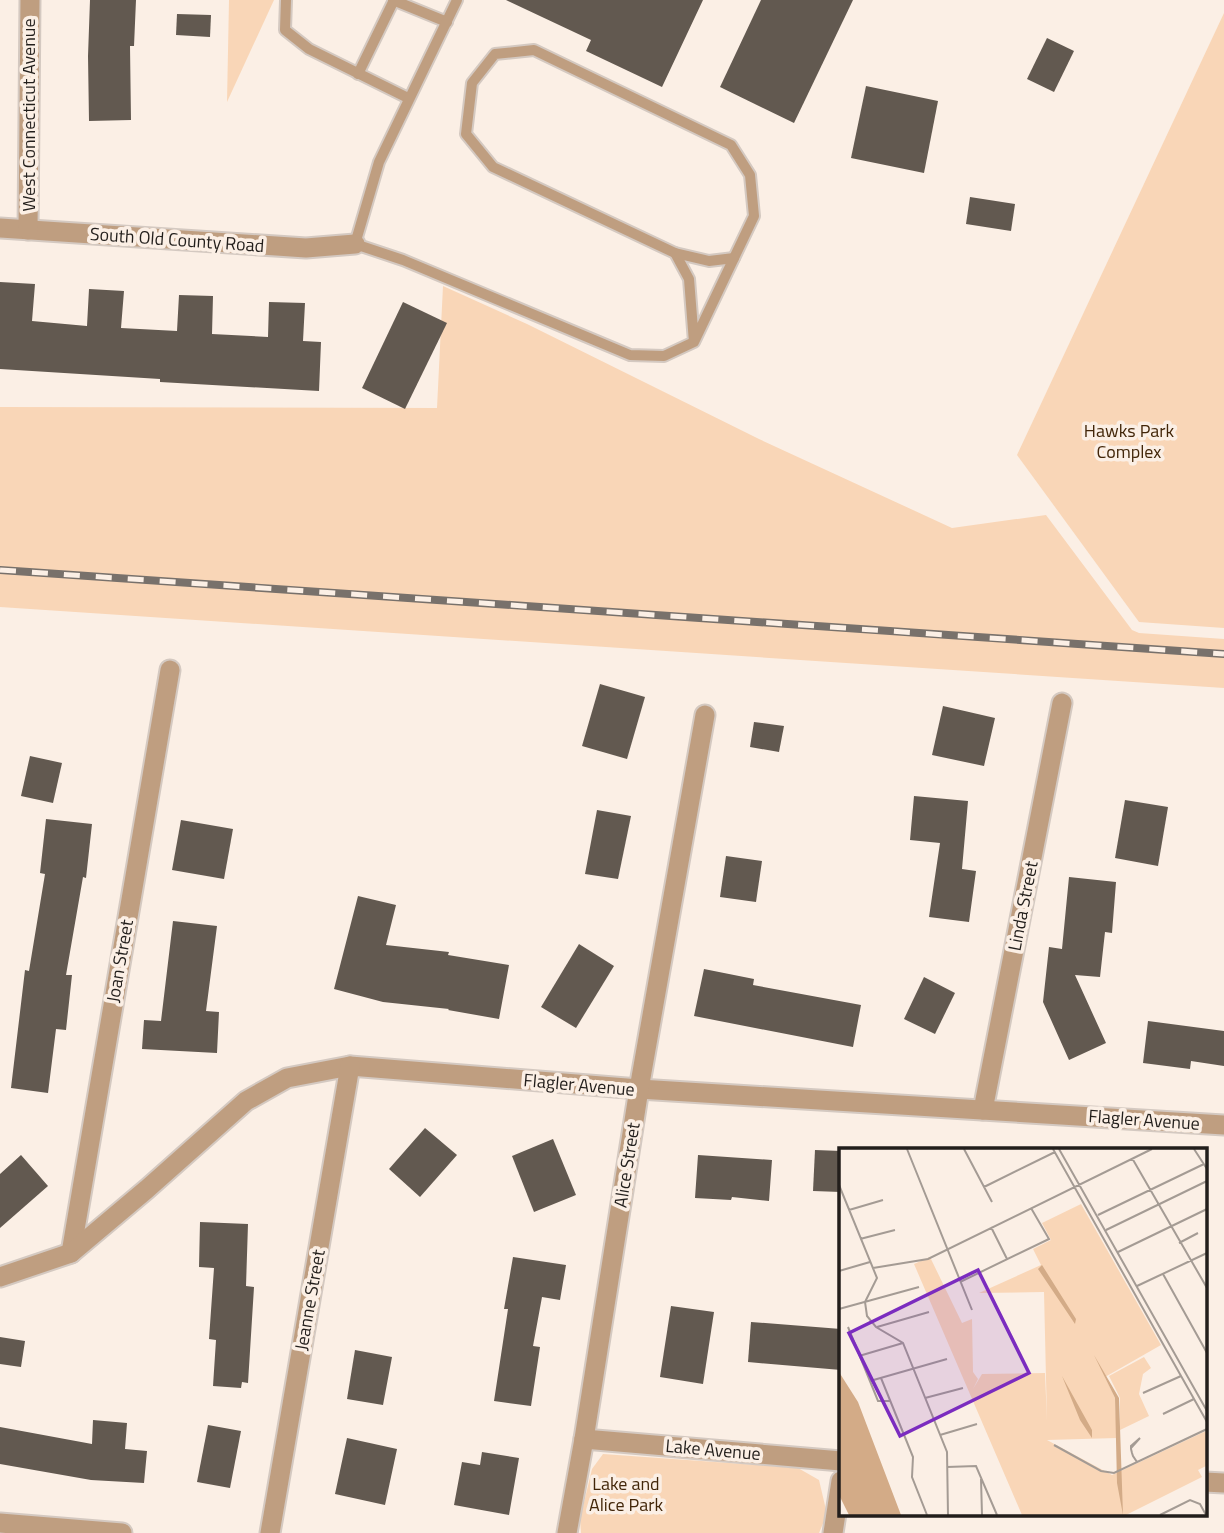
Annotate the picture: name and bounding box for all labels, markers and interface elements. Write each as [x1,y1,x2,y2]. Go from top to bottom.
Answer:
street label: West Connecticut Avenue [15,19,42,211]
street label: South Old County Road [89,220,265,259]
park label: Hawks Park Complex [1084,417,1175,465]
street label: Linda Street [1001,858,1045,953]
street label: Joan Street [99,917,140,1004]
street label: Flagler Avenue [522,1066,636,1103]
street label: Flagler Avenue [1087,1102,1201,1137]
street label: Alice Street [606,1120,647,1210]
inset map [839,1148,1206,1516]
street label: Jeanne Street [287,1247,332,1352]
street label: Lake Avenue [664,1432,762,1467]
park label: Lake and Alice Park [589,1470,663,1518]

